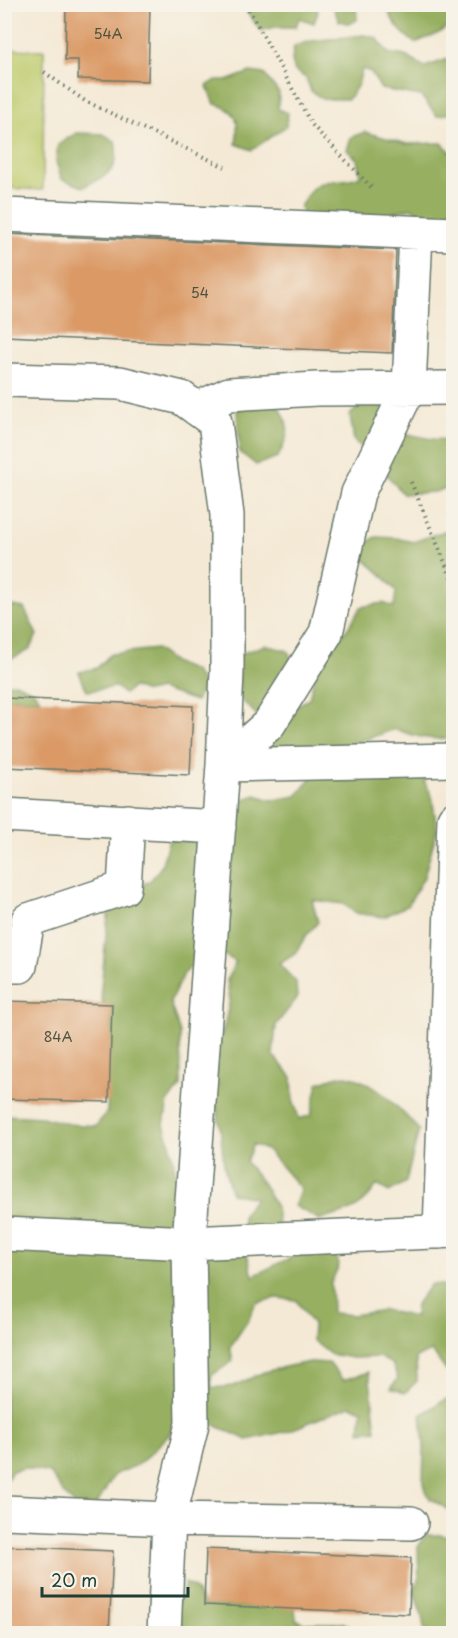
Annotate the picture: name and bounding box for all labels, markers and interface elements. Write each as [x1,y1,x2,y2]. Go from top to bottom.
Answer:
house number: 54А [94,23,123,44]
house number: 54 [191,282,209,303]
house number: 84А [44,1026,73,1047]
scale bar [42,1560,188,1598]
text: 20 m [51,1566,97,1593]

